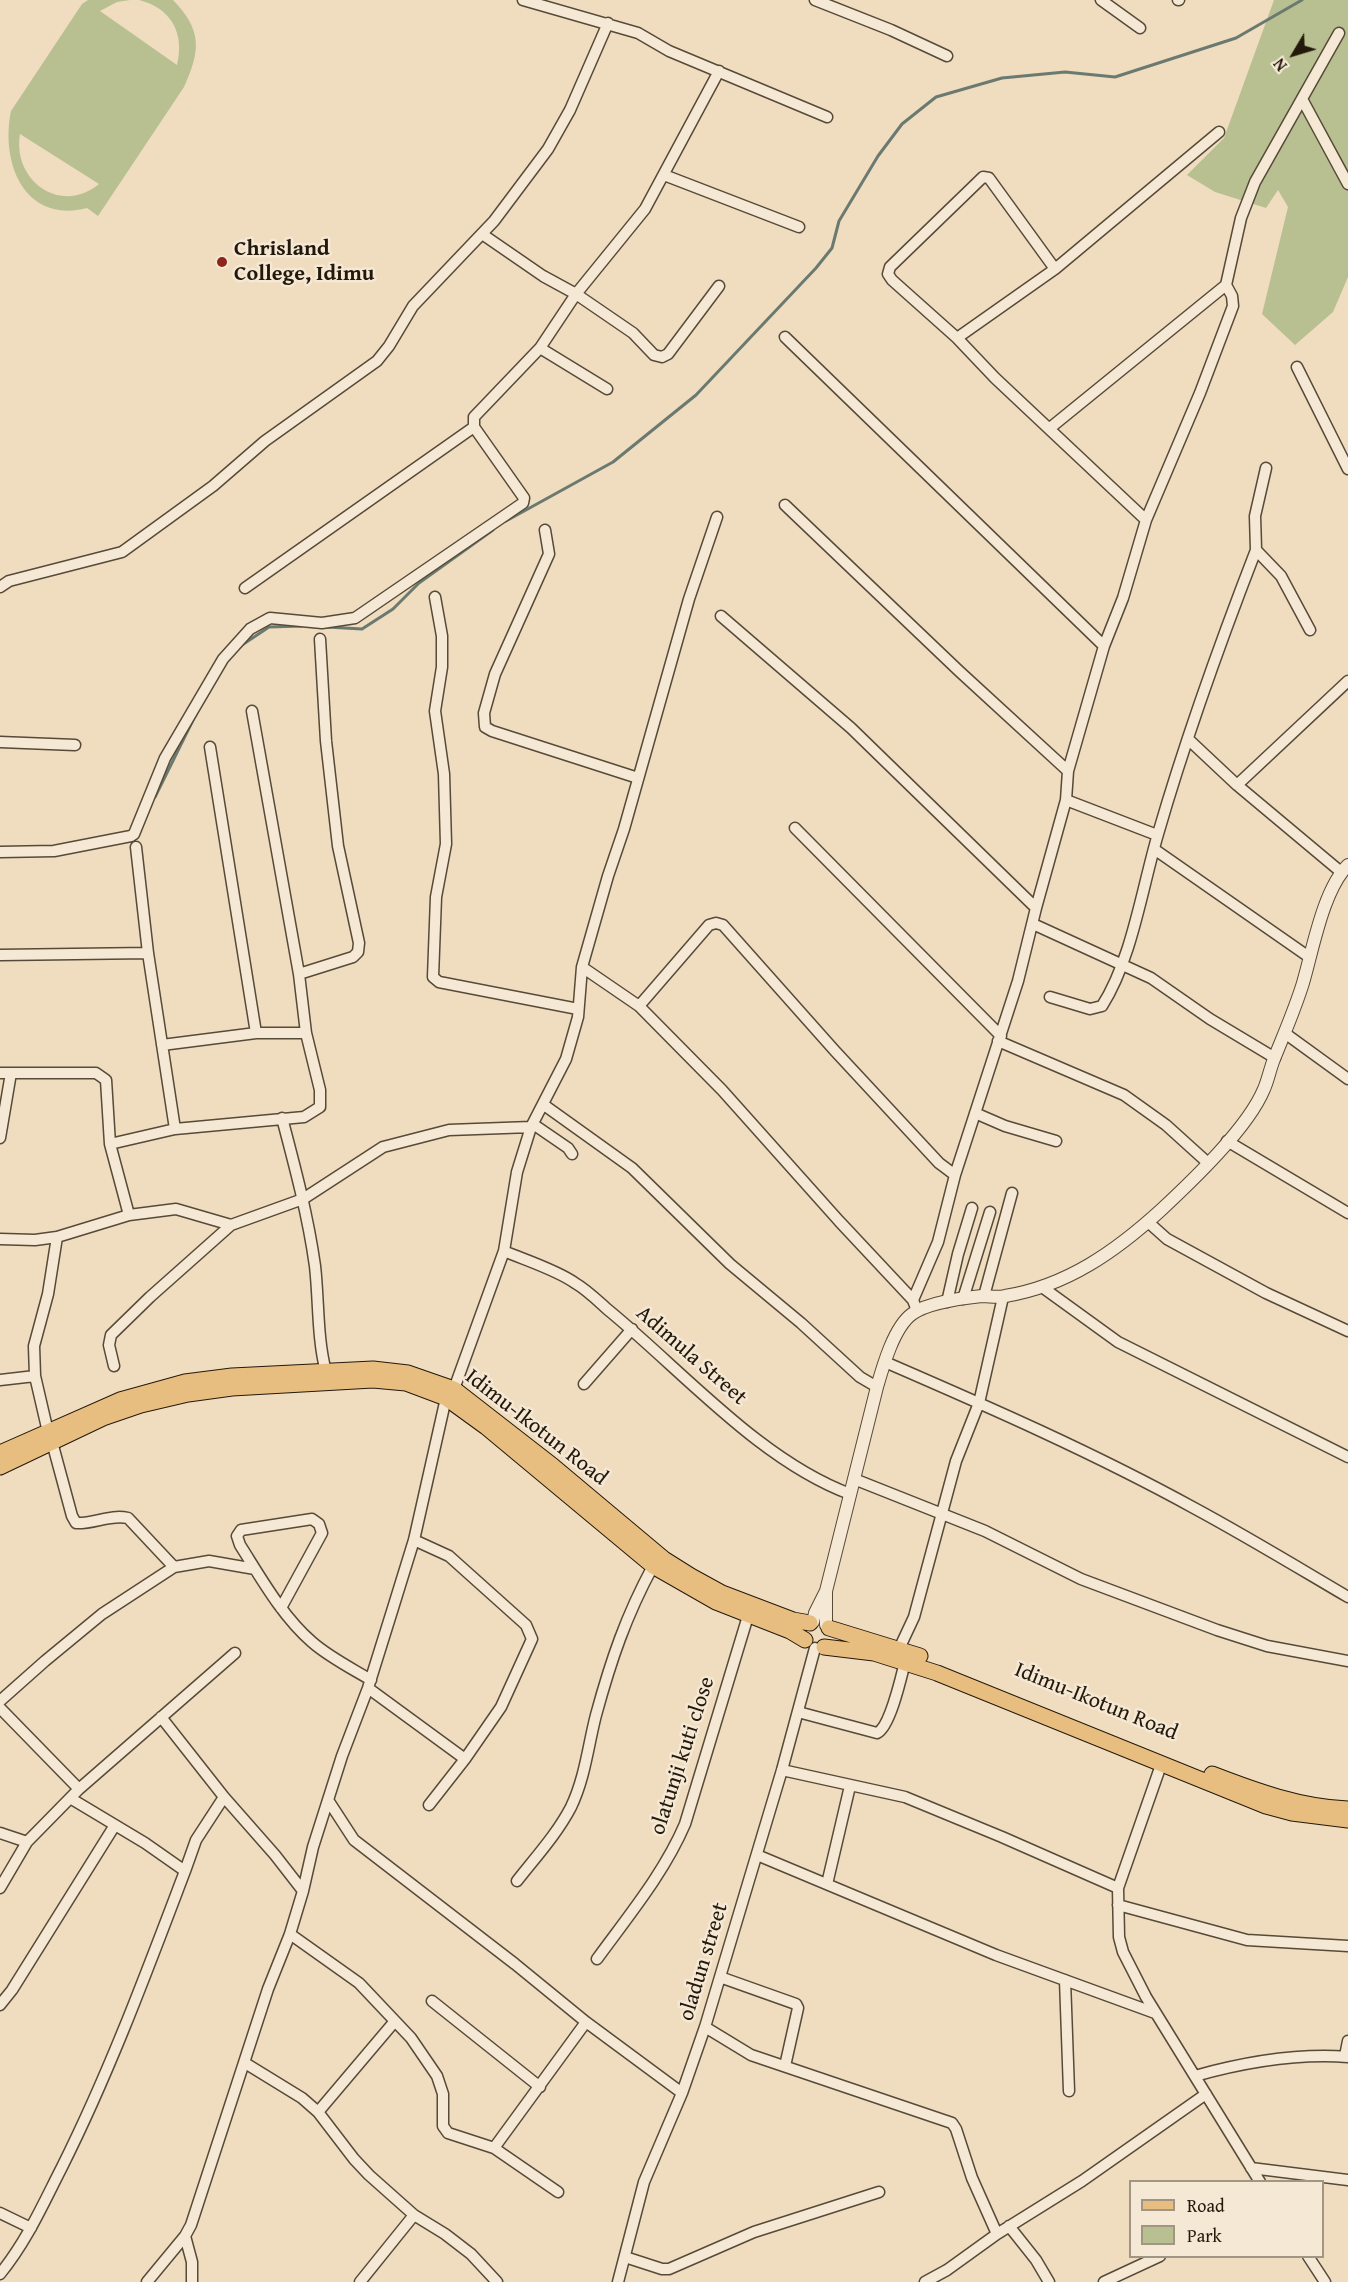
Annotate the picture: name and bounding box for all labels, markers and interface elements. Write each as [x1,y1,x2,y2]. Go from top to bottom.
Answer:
north arrow [1264,24,1324,84]
text: N [1267,53,1293,77]
place label: Chrisland College, Idimu [234,236,374,288]
marker: Chrisland College, Idimu [215,255,229,269]
street label: Adimula Street [630,1301,752,1411]
street label: Idimu-Ikotun Road [459,1364,613,1492]
street label: Idimu-Ikotun Road [1011,1657,1181,1747]
street label: olatunji kuti close [645,1674,721,1838]
street label: oladun street [673,1900,735,2024]
legend [1129,2180,1324,2258]
text: Road [1187,2192,1225,2219]
text: Park [1187,2222,1222,2249]

